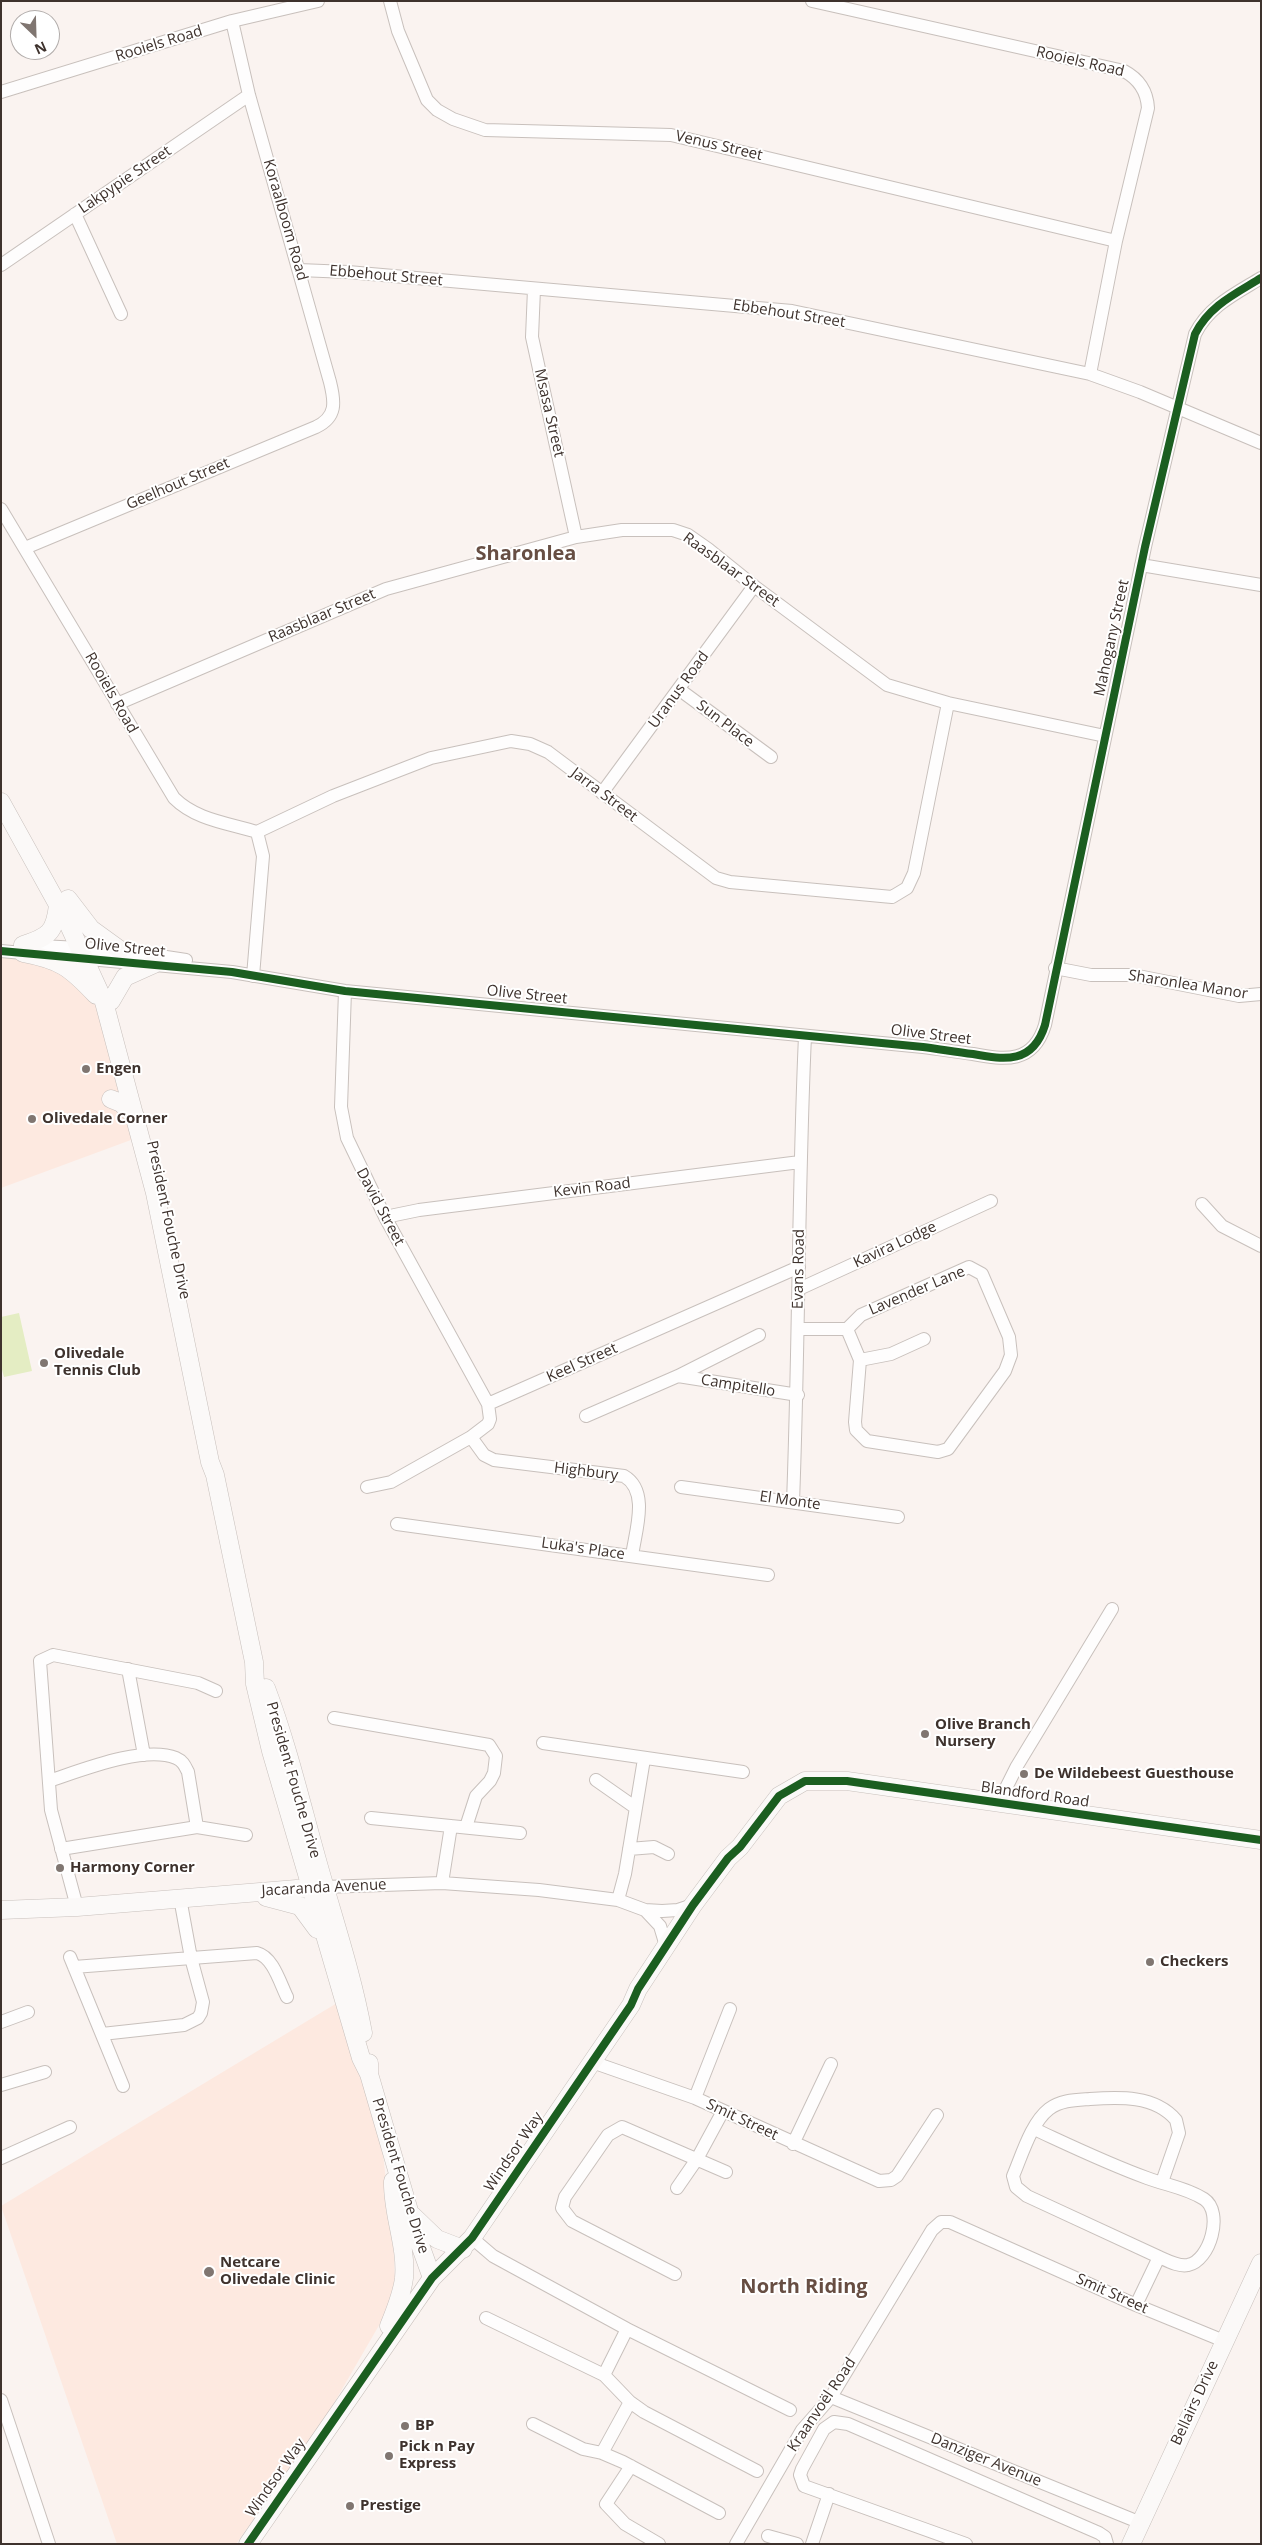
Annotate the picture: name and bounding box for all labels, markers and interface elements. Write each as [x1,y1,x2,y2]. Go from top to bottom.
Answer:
north arrow [10,10,60,60]
street label: Rooiels Road [113,22,205,66]
text: N [32,37,50,59]
street label: Rooiels Road [1034,43,1126,81]
street label: Venus Street [674,127,764,165]
street label: Lakpypie Street [75,142,175,218]
street label: Koraalboom Road [259,157,311,283]
street label: Ebbehout Street [329,262,443,290]
street label: Ebbehout Street [731,296,847,332]
street label: Msasa Street [530,367,568,459]
street label: Geelhout Street [124,454,232,514]
street label: Raasblaar Street [679,529,783,611]
district label: Sharonlea [476,542,576,566]
street label: Mahogany Street [1091,578,1133,698]
street label: Raasblaar Street [266,585,378,647]
street label: Uranus Road [645,648,713,732]
street label: Rooiels Road [81,649,141,737]
street label: Sun Place [693,697,757,751]
street label: Jarra Street [567,764,641,826]
street label: Olive Street [84,935,166,961]
street label: Sharonlea Manor [1127,967,1249,1003]
street label: Olive Street [486,982,568,1008]
street label: Olive Street [890,1021,972,1049]
place label: Engen [96,1060,141,1078]
marker: Engen [80,1063,92,1075]
place label: Olivedale Corner [42,1110,168,1128]
marker: Olivedale Corner [26,1113,38,1125]
street label: President Fouche Drive [142,1139,194,1301]
street label: David Street [352,1165,408,1249]
street label: Kevin Road [552,1174,632,1202]
street label: Kavira Lodge [851,1218,939,1272]
street label: Evans Road [789,1229,809,1309]
street label: Lavender Lane [866,1263,968,1319]
street label: Keel Street [544,1339,620,1387]
place label: Olivedale Tennis Club [54,1345,141,1380]
marker: Olivedale Tennis Club [38,1357,50,1369]
street label: Campitello [700,1371,776,1401]
street label: Highbury [553,1459,619,1485]
street label: El Monte [758,1488,822,1514]
street label: Luka's Place [540,1534,626,1564]
street label: President Fouche Drive [262,1700,324,1860]
place label: Olive Branch Nursery [935,1716,1031,1751]
marker: Olive Branch Nursery [919,1728,931,1740]
place label: De Wildebeest Guesthouse [1034,1765,1234,1783]
marker: De Wildebeest Guesthouse [1018,1768,1030,1780]
street label: Blandford Road [980,1778,1090,1812]
place label: Harmony Corner [70,1859,195,1877]
marker: Harmony Corner [54,1862,66,1874]
street label: Jacaranda Avenue [261,1876,387,1900]
place label: Checkers [1160,1953,1228,1971]
marker: Checkers [1144,1956,1156,1968]
street label: President Fouche Drive [368,2096,432,2256]
street label: Smit Street [703,2096,781,2144]
street label: Windsor Way [481,2109,547,2195]
place label: Netcare Olivedale Clinic [220,2254,335,2289]
marker: Netcare Olivedale Clinic [202,2265,216,2279]
street label: Smit Street [1073,2270,1151,2318]
district label: North Riding [740,2275,868,2299]
street label: Kraanvoël Road [784,2355,860,2455]
street label: Bellairs Drive [1167,2358,1223,2448]
place label: BP [415,2417,434,2435]
marker: BP [399,2420,411,2432]
street label: Danziger Avenue [928,2430,1044,2490]
street label: Windsor Way [242,2435,310,2521]
place label: Pick n Pay Express [399,2438,475,2473]
marker: Pick n Pay Express [383,2450,395,2462]
place label: Prestige [360,2497,421,2515]
marker: Prestige [344,2500,356,2512]

